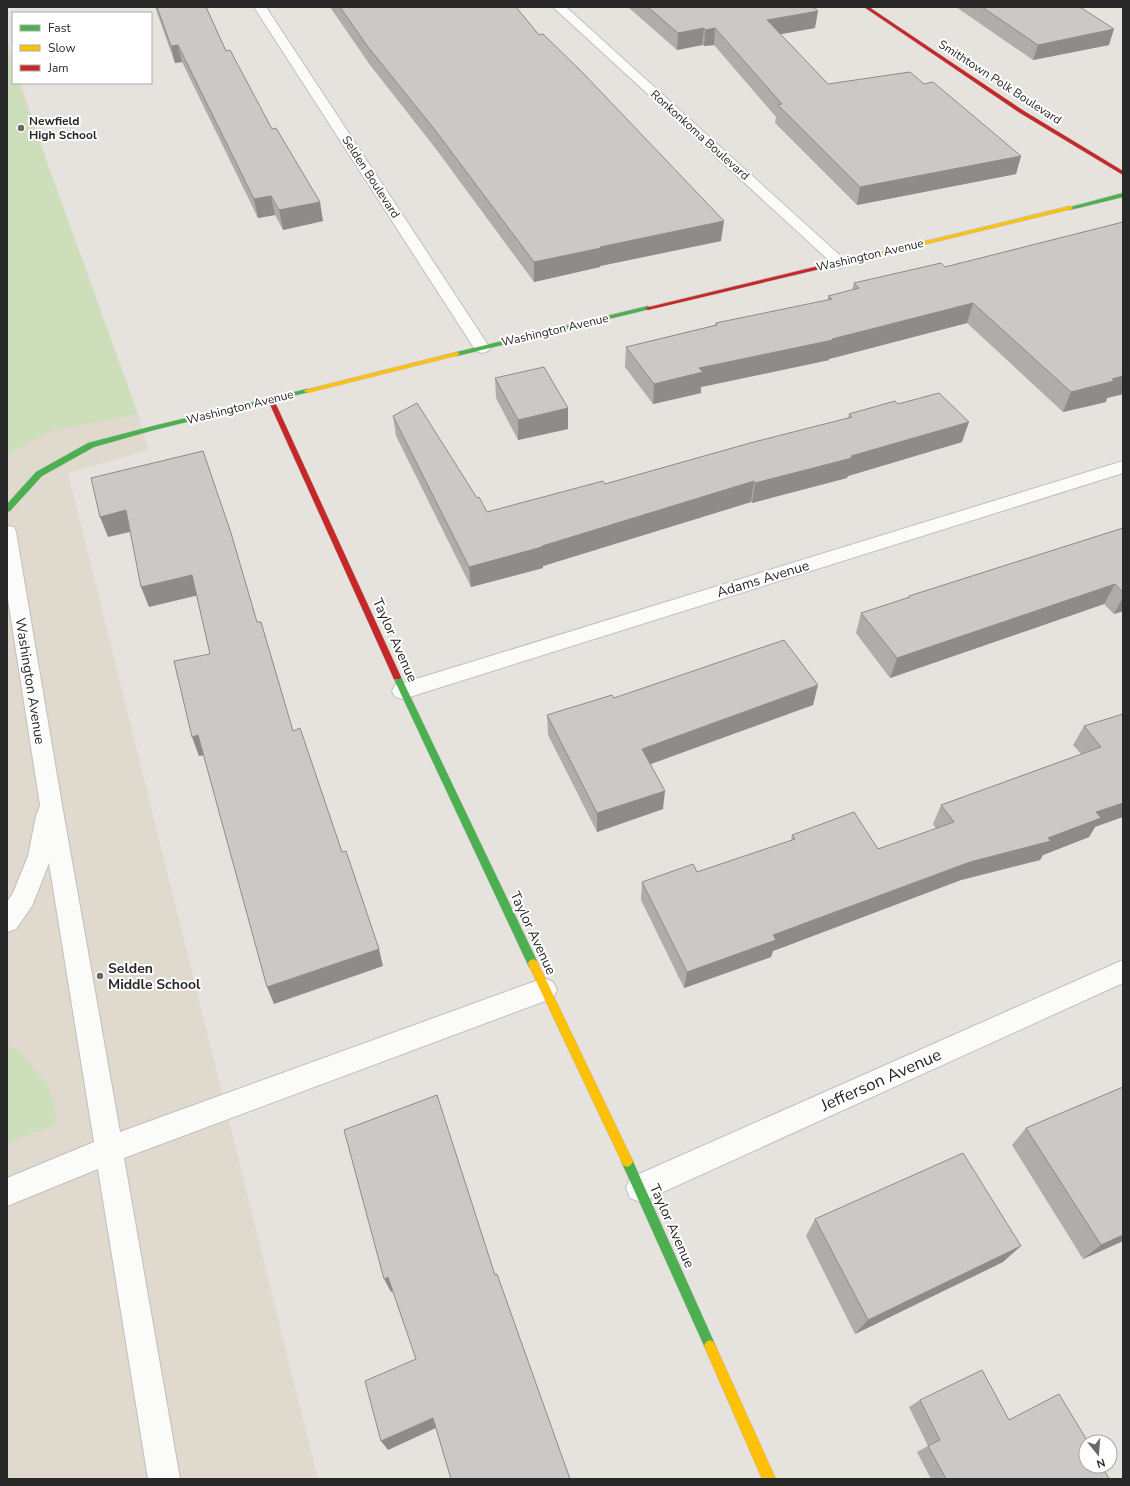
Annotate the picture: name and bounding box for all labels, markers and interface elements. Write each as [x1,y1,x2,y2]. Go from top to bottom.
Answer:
legend [12,12,152,84]
text: Fast [48,20,71,36]
street label: Smithtown Polk Boulevard [935,36,1065,128]
text: Slow [48,40,76,56]
text: Jam [47,60,69,76]
street label: Ronkonkoma Boulevard [647,86,753,184]
place label: Newfield High School [29,113,97,143]
marker: Newfield High School [16,123,26,133]
street label: Selden Boulevard [338,133,404,221]
street label: Washington Avenue [815,235,925,275]
street label: Washington Avenue [500,310,610,350]
street label: Washington Avenue [185,386,295,428]
street label: Adams Avenue [714,556,812,602]
street label: Taylor Avenue [368,595,422,685]
street label: Washington Avenue [11,616,49,746]
street label: Taylor Avenue [505,888,561,978]
place label: Selden Middle School [108,959,201,994]
marker: Selden Middle School [95,971,105,981]
street label: Jefferson Avenue [816,1043,945,1117]
street label: Taylor Avenue [645,1181,699,1271]
north arrow [1078,1434,1118,1474]
text: N [1095,1455,1107,1471]

